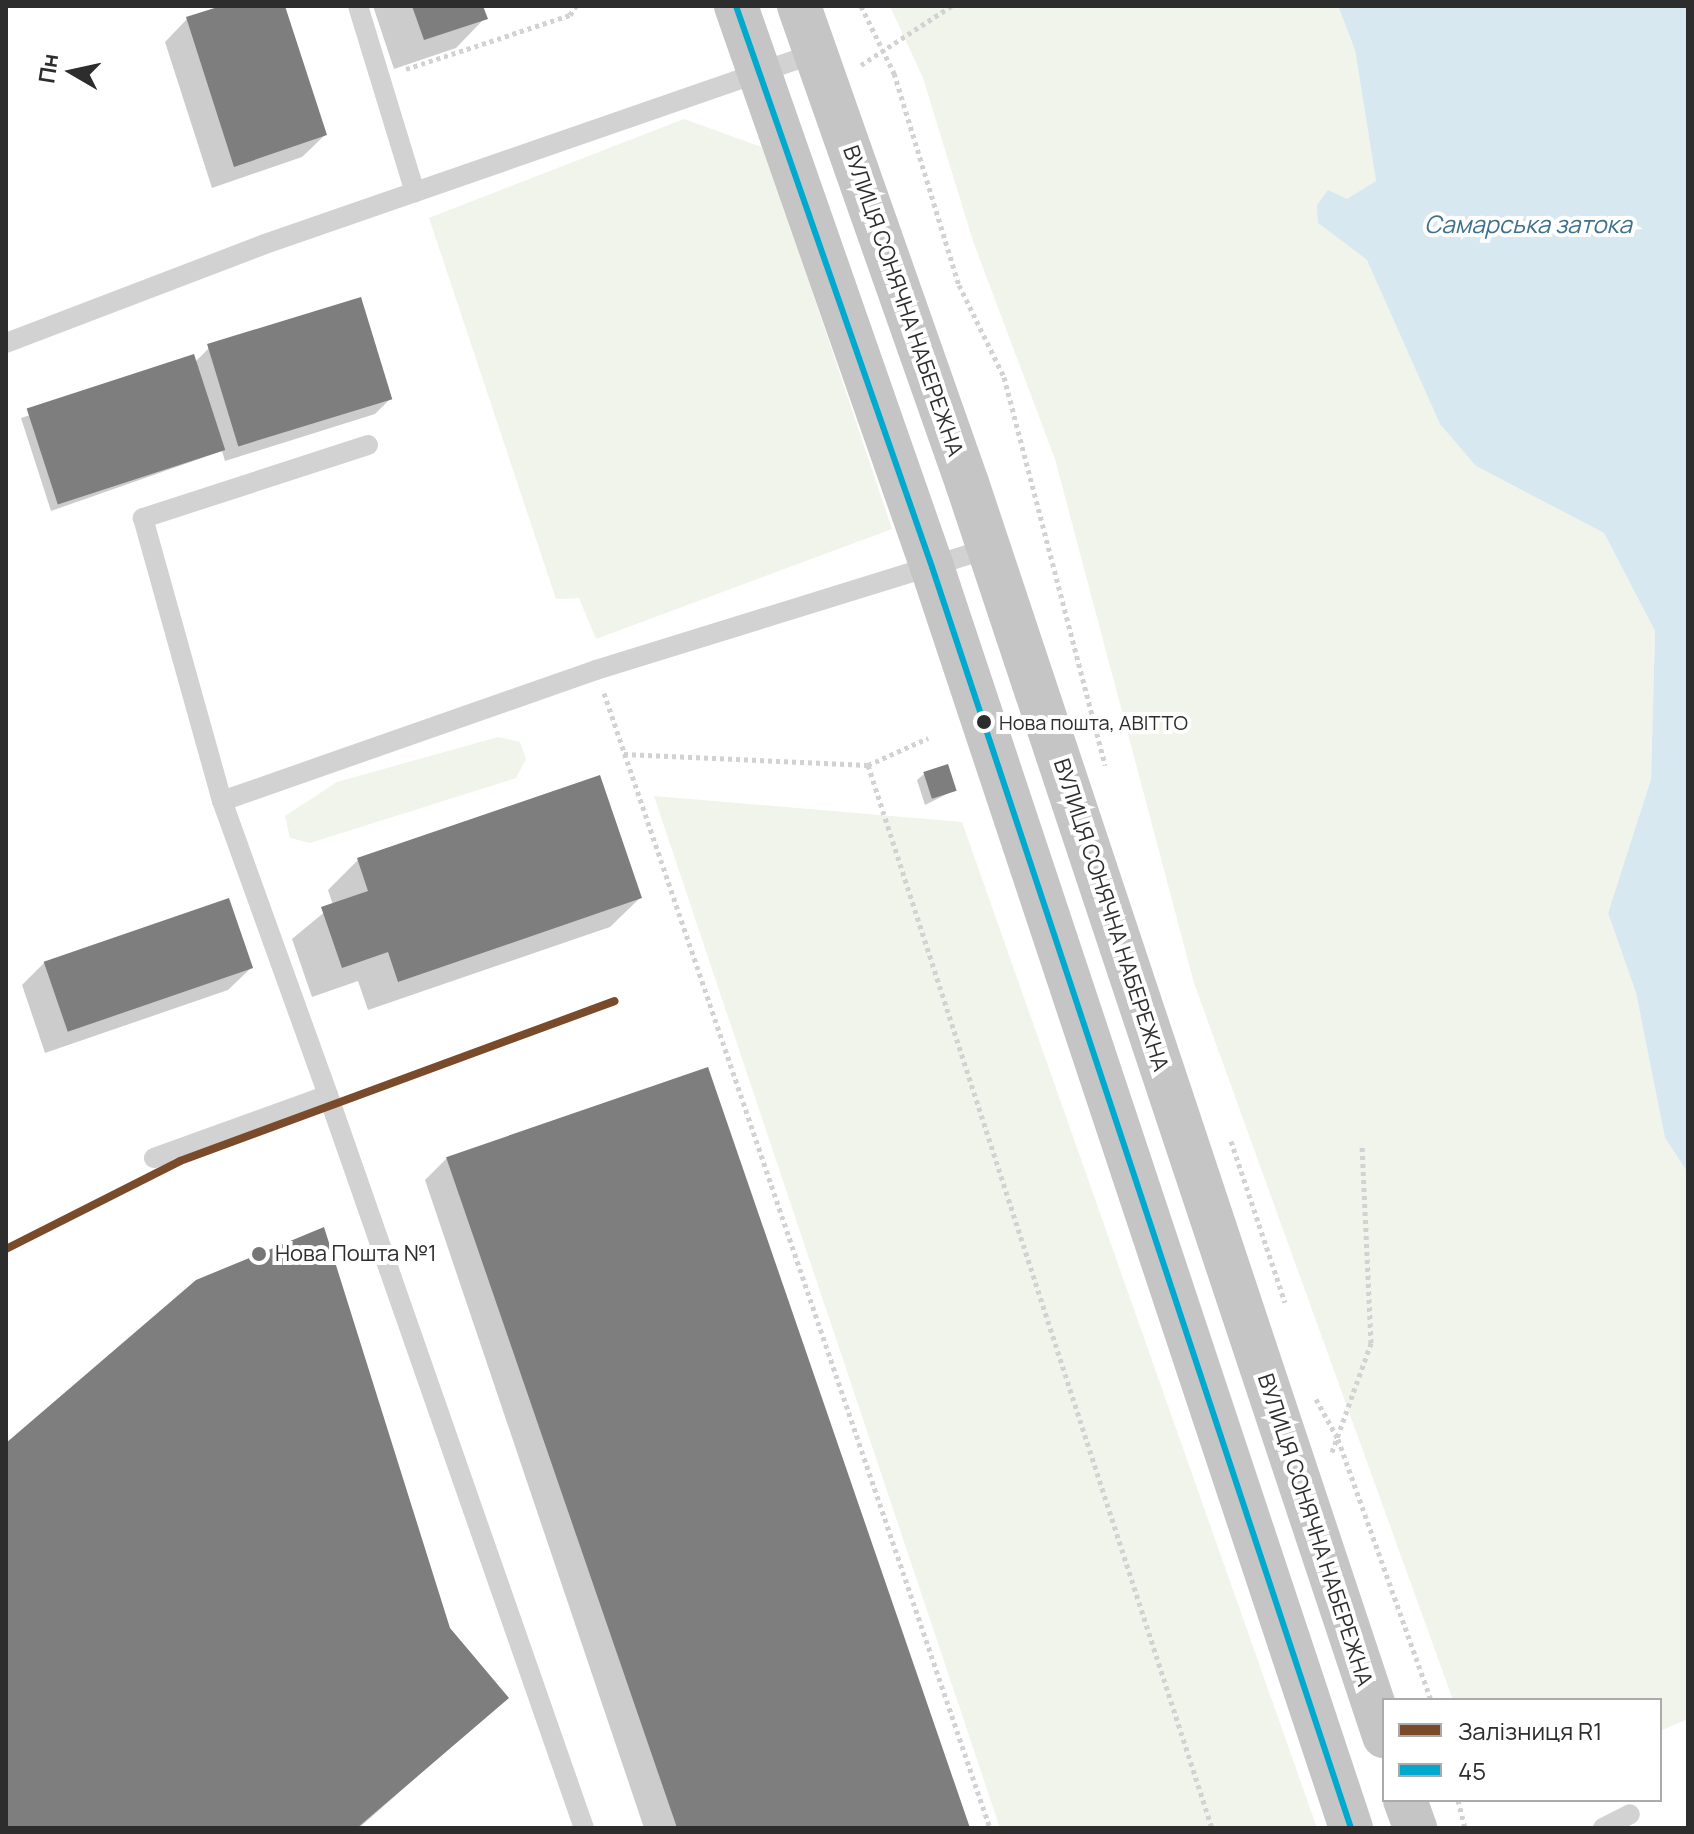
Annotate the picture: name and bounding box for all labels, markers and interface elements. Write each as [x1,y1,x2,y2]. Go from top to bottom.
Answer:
north arrow [32,32,112,112]
text: Пн [31,51,65,85]
street label: ВУЛИЦЯ СОНЯЧНА НАБЕРЕЖНА [837,142,969,460]
water label: Самарська затока [1424,210,1632,238]
place label: Нова пошта, АВІТТО [999,710,1188,734]
marker: Нова пошта, АВІТТО [976,714,992,730]
street label: ВУЛИЦЯ СОНЯЧНА НАБЕРЕЖНА [1048,755,1174,1075]
place label: Нова Пошта №1 [275,1241,437,1267]
marker: Нова Пошта №1 [250,1245,268,1263]
street label: ВУЛИЦЯ СОНЯЧНА НАБЕРЕЖНА [1252,1370,1378,1690]
legend [1382,1698,1662,1802]
text: Залізниця R1 [1458,1714,1602,1747]
text: 45 [1458,1754,1486,1787]

